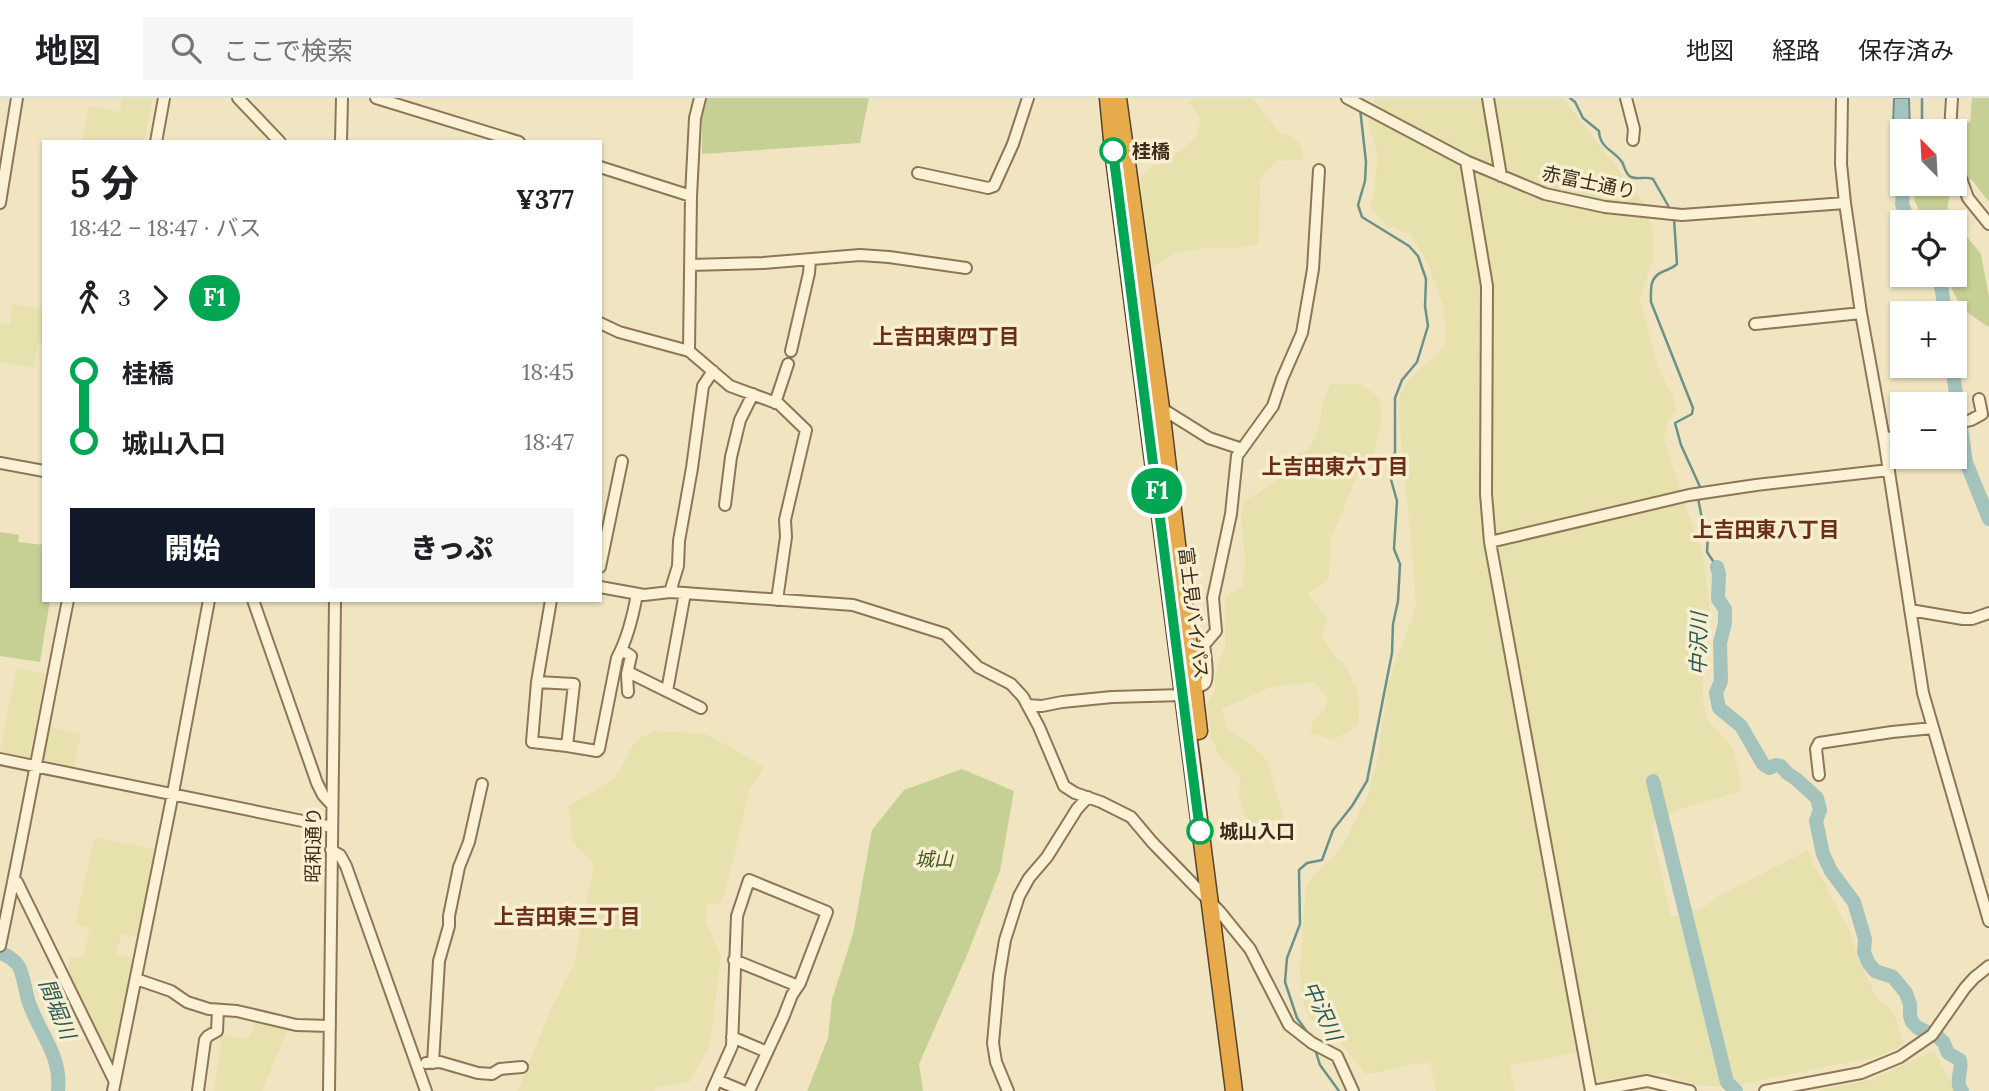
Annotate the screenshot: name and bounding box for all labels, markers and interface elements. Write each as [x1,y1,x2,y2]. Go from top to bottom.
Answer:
search box [143,17,633,80]
text: 地図 [35,29,101,71]
icon: search [167,29,205,67]
text: ここで検索 [223,34,353,67]
text: 地図 [1686,35,1734,66]
text: 経路 [1772,35,1820,66]
text: 保存済み [1858,35,1954,66]
north arrow [1890,119,1967,196]
map controls [1890,119,1967,469]
marker: 桂橋 [1100,138,1126,164]
place label: 桂橋 [1132,139,1170,163]
text: 5 分 [70,159,139,207]
street label: 赤富士通り [1540,160,1638,204]
text: ¥377 [516,183,574,216]
button: locate [1890,210,1967,287]
text: 18:42 – 18:47 · バス [70,213,262,242]
icon: walk [70,279,108,317]
icon: forward [141,279,179,317]
text: F1 [203,282,226,313]
text: 3 [118,283,131,312]
button: + [1890,301,1967,378]
district label: 上吉田東四丁目 [873,323,1020,350]
text: 桂橋 [122,357,174,390]
text: 18:45 [522,357,574,386]
button: − [1890,392,1967,469]
text: 城山入口 [122,427,226,460]
text: 18:47 [524,427,574,456]
district label: 上吉田東六丁目 [1262,453,1409,480]
line badge: F1 [1126,468,1188,514]
text: F1 [1145,475,1169,506]
button: 開始 [70,508,315,588]
button: きっぷ [329,508,574,588]
district label: 上吉田東八丁目 [1693,516,1840,543]
street label: 富士見バイパス [1174,546,1214,680]
water label: 中沢川 [1684,610,1713,676]
street label: 昭和通り [300,807,326,883]
marker: 城山入口 [1187,818,1213,844]
place label: 城山入口 [1219,819,1295,843]
park label: 城山 [915,847,954,871]
district label: 上吉田東三丁目 [494,903,641,930]
water label: 間堀川 [33,975,83,1045]
water label: 中沢川 [1297,977,1349,1047]

